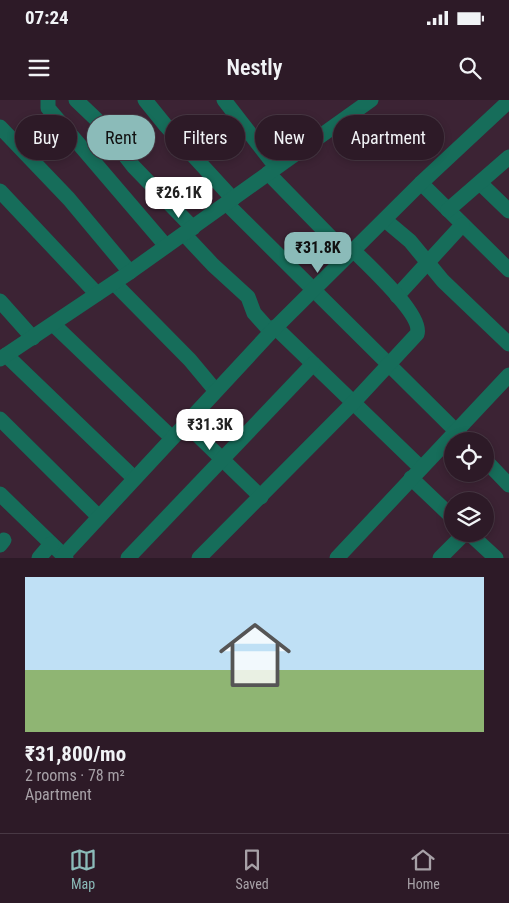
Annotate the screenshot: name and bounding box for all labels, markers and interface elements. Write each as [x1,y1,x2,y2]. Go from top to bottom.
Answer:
text: 07:24 [25,6,69,29]
icon: menu [25,54,53,82]
icon: search [456,54,484,82]
text: Nestly [227,55,282,80]
chip: Buy [15,115,77,160]
chip: Rent [87,115,155,160]
chip: Filters [165,115,245,160]
chip: New [255,115,323,160]
chip: Apartment [333,115,444,160]
pin: ₹26.1K [138,176,220,219]
text: ₹26.1K [156,183,202,202]
pin: ₹31.8K [277,232,359,274]
text: ₹31.8K [295,238,341,257]
pin: ₹31.3K [169,408,251,451]
text: ₹31.3K [187,415,233,434]
map controls [444,432,494,542]
button: locate [444,432,494,482]
button: layers [444,492,494,542]
icon: home [210,610,300,700]
text: ₹31,800/mo [25,742,126,766]
text: 2 rooms · 78 m² [25,766,125,785]
text: Apartment [25,785,92,804]
tab: Map [69,846,97,892]
tab: Saved [235,846,269,892]
tab: Home [407,846,440,892]

